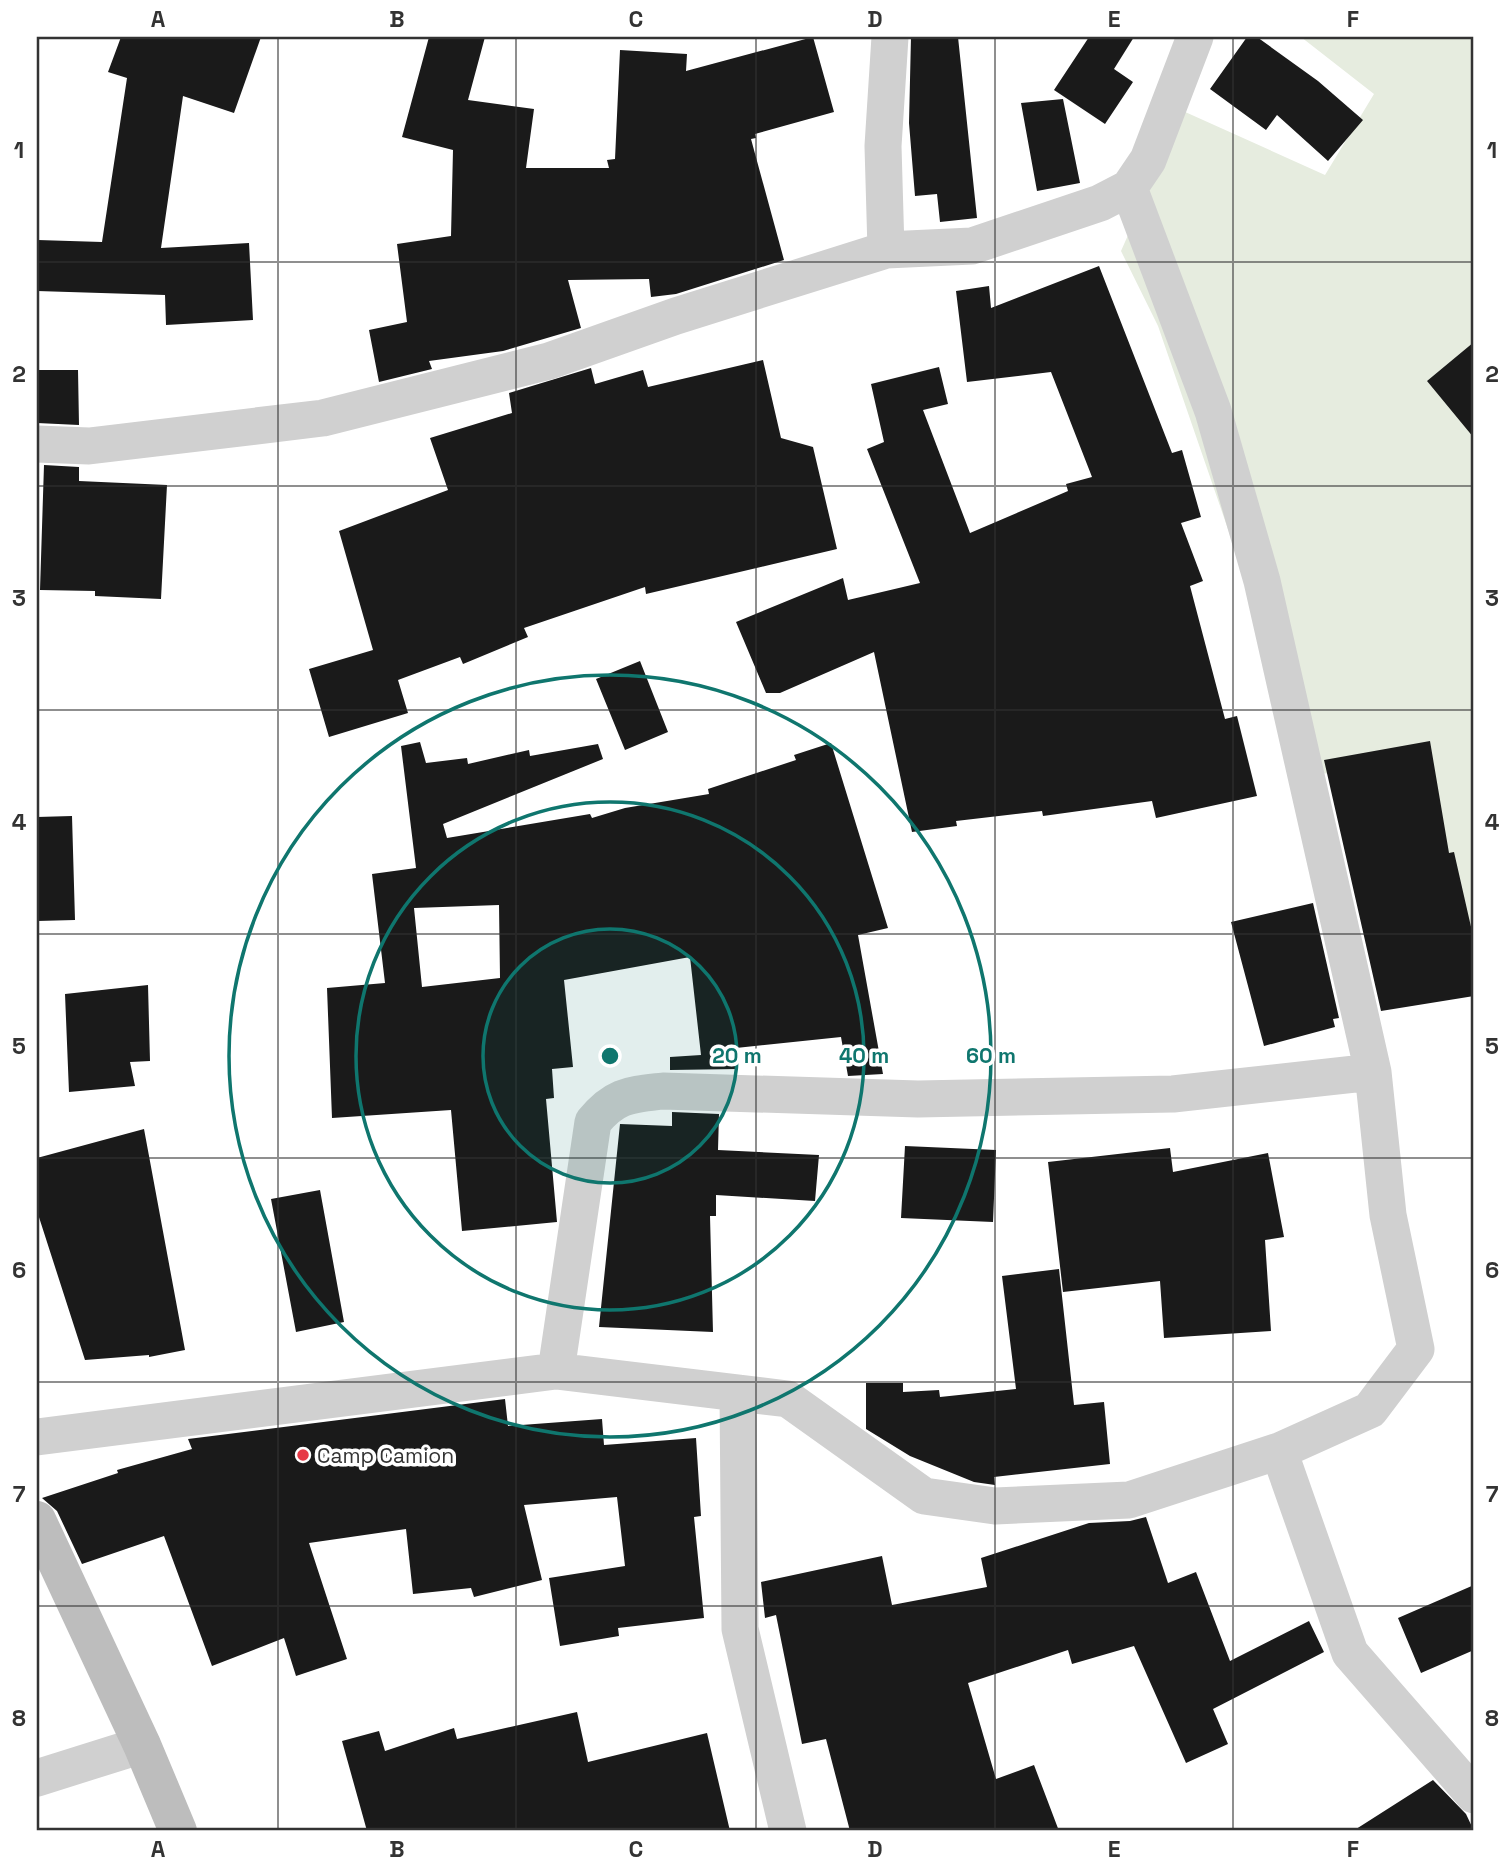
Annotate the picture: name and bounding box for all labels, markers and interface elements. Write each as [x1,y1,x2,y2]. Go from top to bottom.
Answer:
text: A [151,4,166,34]
text: B [389,4,405,34]
text: C [629,4,643,34]
text: D [867,4,883,34]
text: E [1108,4,1120,34]
text: F [1347,4,1359,34]
text: 1 [14,135,24,165]
text: 1 [1487,135,1497,165]
text: 2 [12,359,26,389]
text: 2 [1485,359,1499,389]
text: 3 [12,583,26,613]
text: 3 [1485,583,1499,613]
text: 4 [12,807,27,837]
text: 4 [1485,807,1500,837]
text: 5 [12,1031,26,1061]
text: 5 [1485,1031,1499,1061]
text: 20 m [712,1042,762,1069]
text: 40 m [839,1042,889,1069]
text: 60 m [966,1042,1016,1069]
centre of rings [598,1044,622,1068]
text: 6 [12,1255,26,1285]
text: 6 [1485,1255,1499,1285]
place label: Camp Camion [317,1442,454,1469]
marker: Camp Camion [295,1447,311,1463]
text: 7 [13,1479,26,1509]
text: 7 [1486,1479,1499,1509]
text: 8 [12,1703,26,1733]
text: 8 [1485,1703,1499,1733]
text: A [151,1834,166,1864]
text: B [389,1834,405,1864]
text: C [629,1834,643,1864]
text: D [867,1834,883,1864]
text: E [1108,1834,1120,1864]
text: F [1347,1834,1359,1864]

